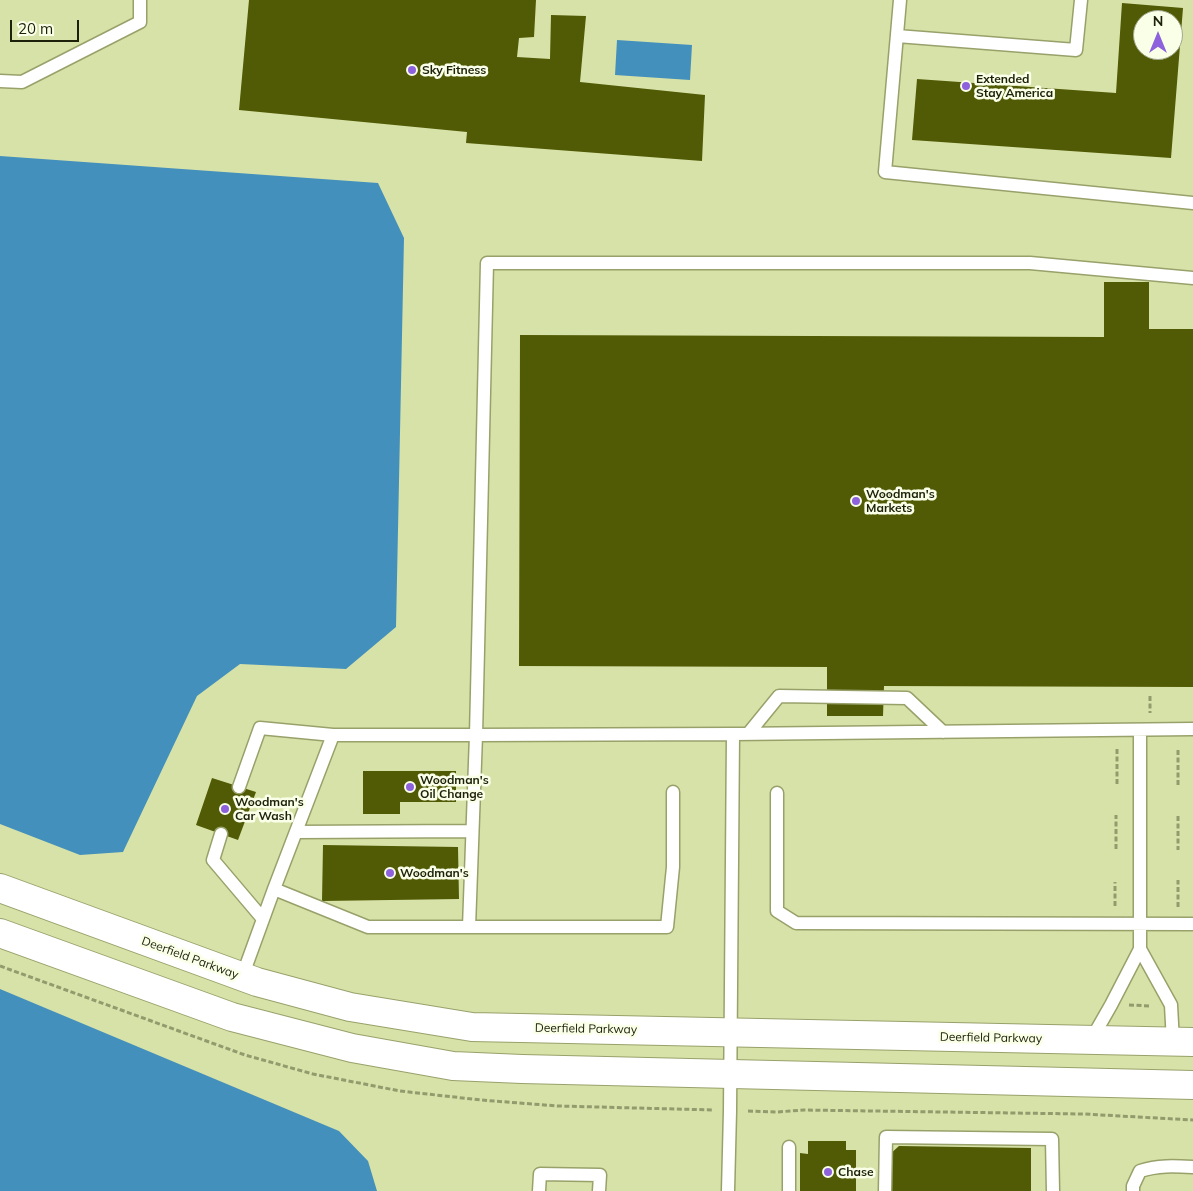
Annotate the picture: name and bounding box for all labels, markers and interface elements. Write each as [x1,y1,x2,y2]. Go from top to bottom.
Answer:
scale bar [12,10,81,42]
north arrow [1133,10,1183,60]
text: N [1153,12,1163,30]
text: 20 m [18,19,53,38]
place label: Sky Fitness [422,63,486,77]
marker: Sky Fitness [406,64,418,76]
place label: Extended Stay America [976,72,1053,100]
marker: Extended Stay America [960,80,972,92]
place label: Woodman's Markets [866,487,935,515]
marker: Woodman's Markets [850,495,862,507]
place label: Woodman's Oil Change [420,773,489,801]
marker: Woodman's Oil Change [404,781,416,793]
place label: Woodman's Car Wash [235,795,304,823]
marker: Woodman's Car Wash [219,803,231,815]
place label: Woodman's [400,866,469,880]
marker: Woodman's [384,867,396,879]
street label: Deerfield Parkway [140,934,240,982]
street label: Deerfield Parkway [535,1021,637,1037]
street label: Deerfield Parkway [940,1030,1042,1046]
place label: Chase [838,1165,873,1179]
marker: Chase [822,1166,834,1178]

